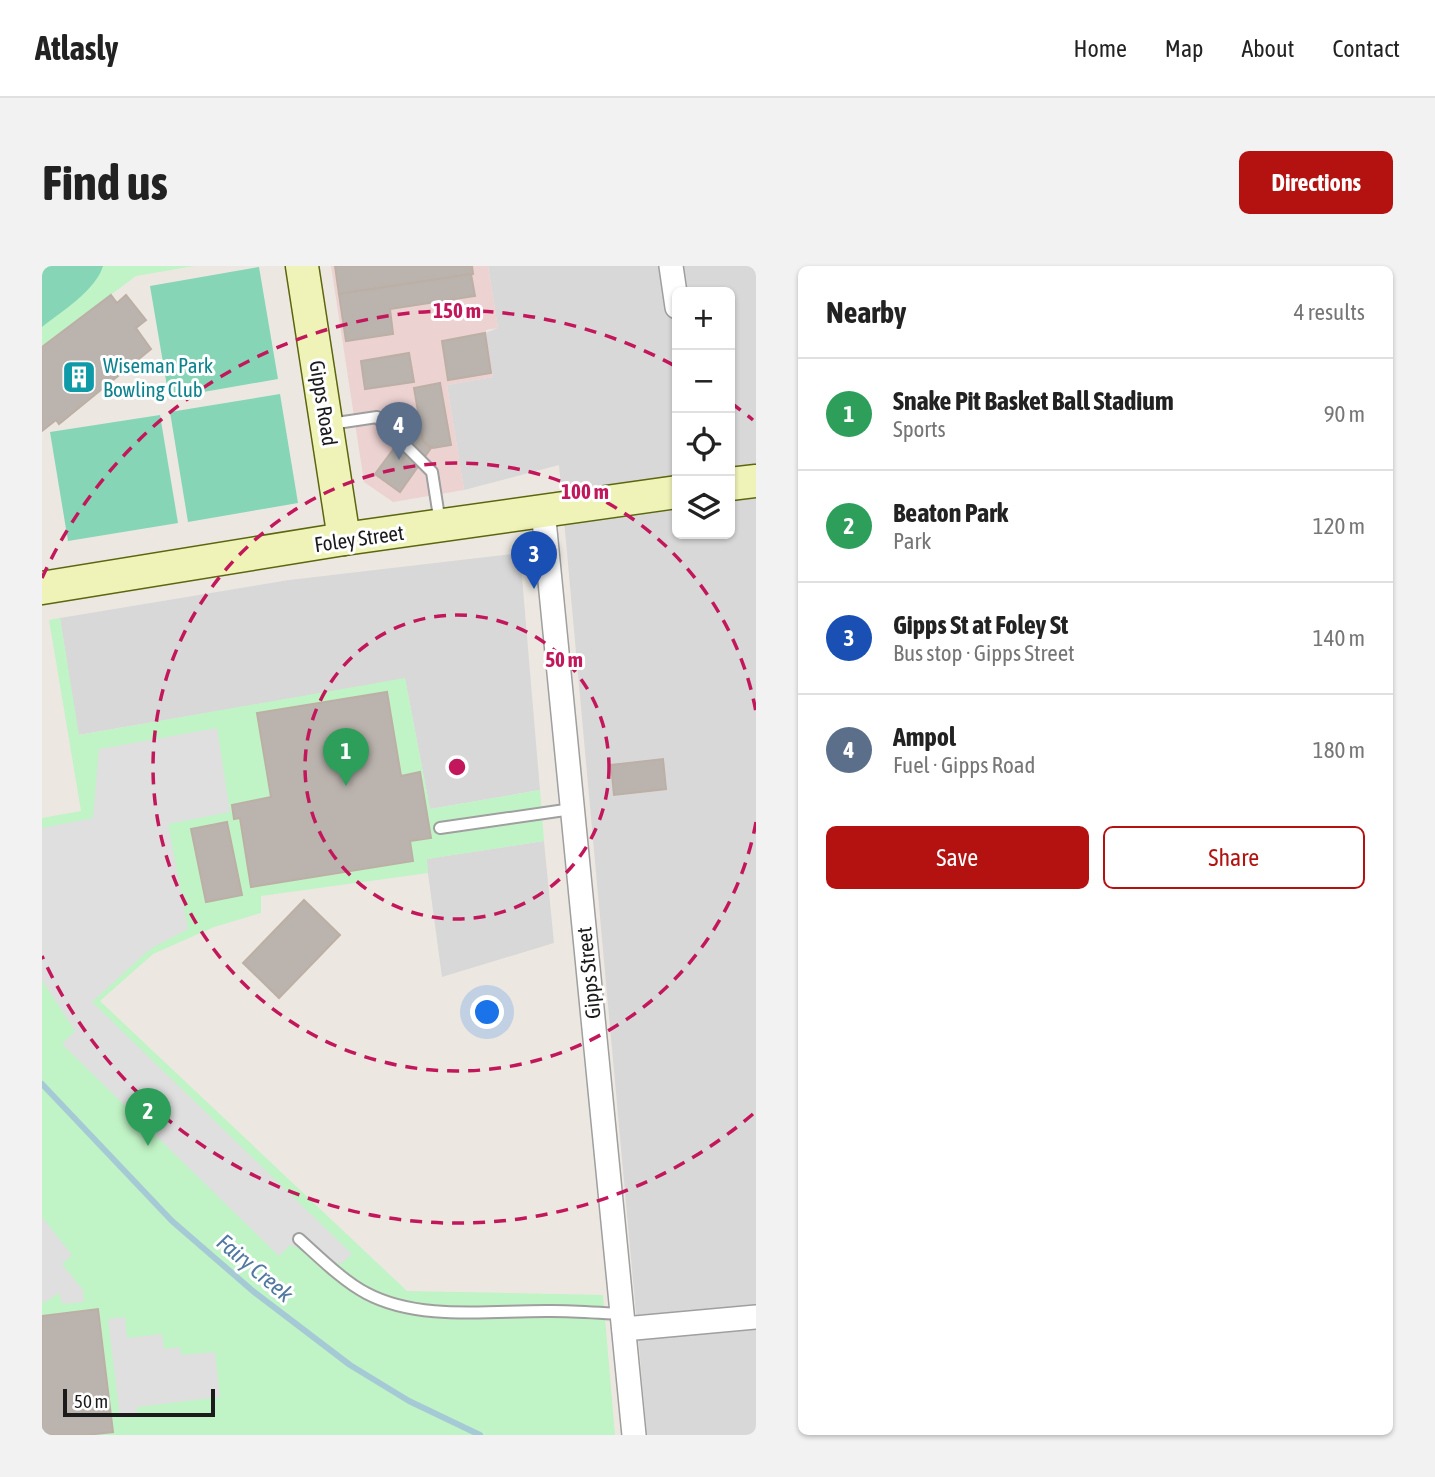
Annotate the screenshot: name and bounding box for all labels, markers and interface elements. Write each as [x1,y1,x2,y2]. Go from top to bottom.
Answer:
text: Atlasly [35,29,118,67]
text: Home [1073,35,1127,62]
text: Map [1165,35,1203,62]
text: About [1241,35,1294,62]
text: Contact [1332,35,1400,62]
button: Directions [1239,151,1393,214]
text: Find us [42,154,168,210]
map controls [672,287,735,539]
button: + [672,287,735,350]
text: Nearby [826,295,906,329]
text: 150 m [433,298,481,322]
text: 4 results [1294,299,1365,325]
button: − [672,350,735,413]
place label: Wiseman Park Bowling Club [103,353,213,401]
building icon: Wiseman Park Bowling Club [60,358,98,396]
street label: Gipps Road [305,359,343,447]
text: Snake Pit Basket Ball Stadium [893,386,1174,416]
text: 1 [844,401,854,427]
text: 90 m [1324,401,1365,427]
pin: 4 [376,402,422,460]
button: locate [672,413,735,476]
text: Sports [893,416,946,442]
button: layers [672,476,735,539]
text: 100 m [561,479,609,503]
text: Beaton Park [893,498,1008,528]
text: 2 [844,513,854,539]
text: 120 m [1313,513,1365,539]
street label: Foley Street [313,520,405,556]
text: Park [893,528,931,554]
pin: 3 [511,531,557,589]
text: Gipps St at Foley St [893,610,1068,640]
text: 3 [844,625,854,651]
text: 140 m [1313,625,1365,651]
text: Bus stop · Gipps Street [893,640,1075,666]
text: 50 m [545,647,583,671]
text: Ampol [893,722,956,752]
pin: 1 [323,728,369,786]
text: 4 [844,737,854,763]
text: 180 m [1313,737,1365,763]
text: Fuel · Gipps Road [893,752,1035,778]
centre of rings [445,755,469,779]
button: Save [826,826,1089,889]
button: Share [1103,826,1365,889]
street label: Gipps Street [571,926,605,1020]
your location [470,995,504,1029]
pin: 2 [125,1088,171,1146]
water label: Fairy Creek [212,1229,299,1308]
scale bar [63,1386,215,1418]
text: 50 m [74,1390,108,1412]

